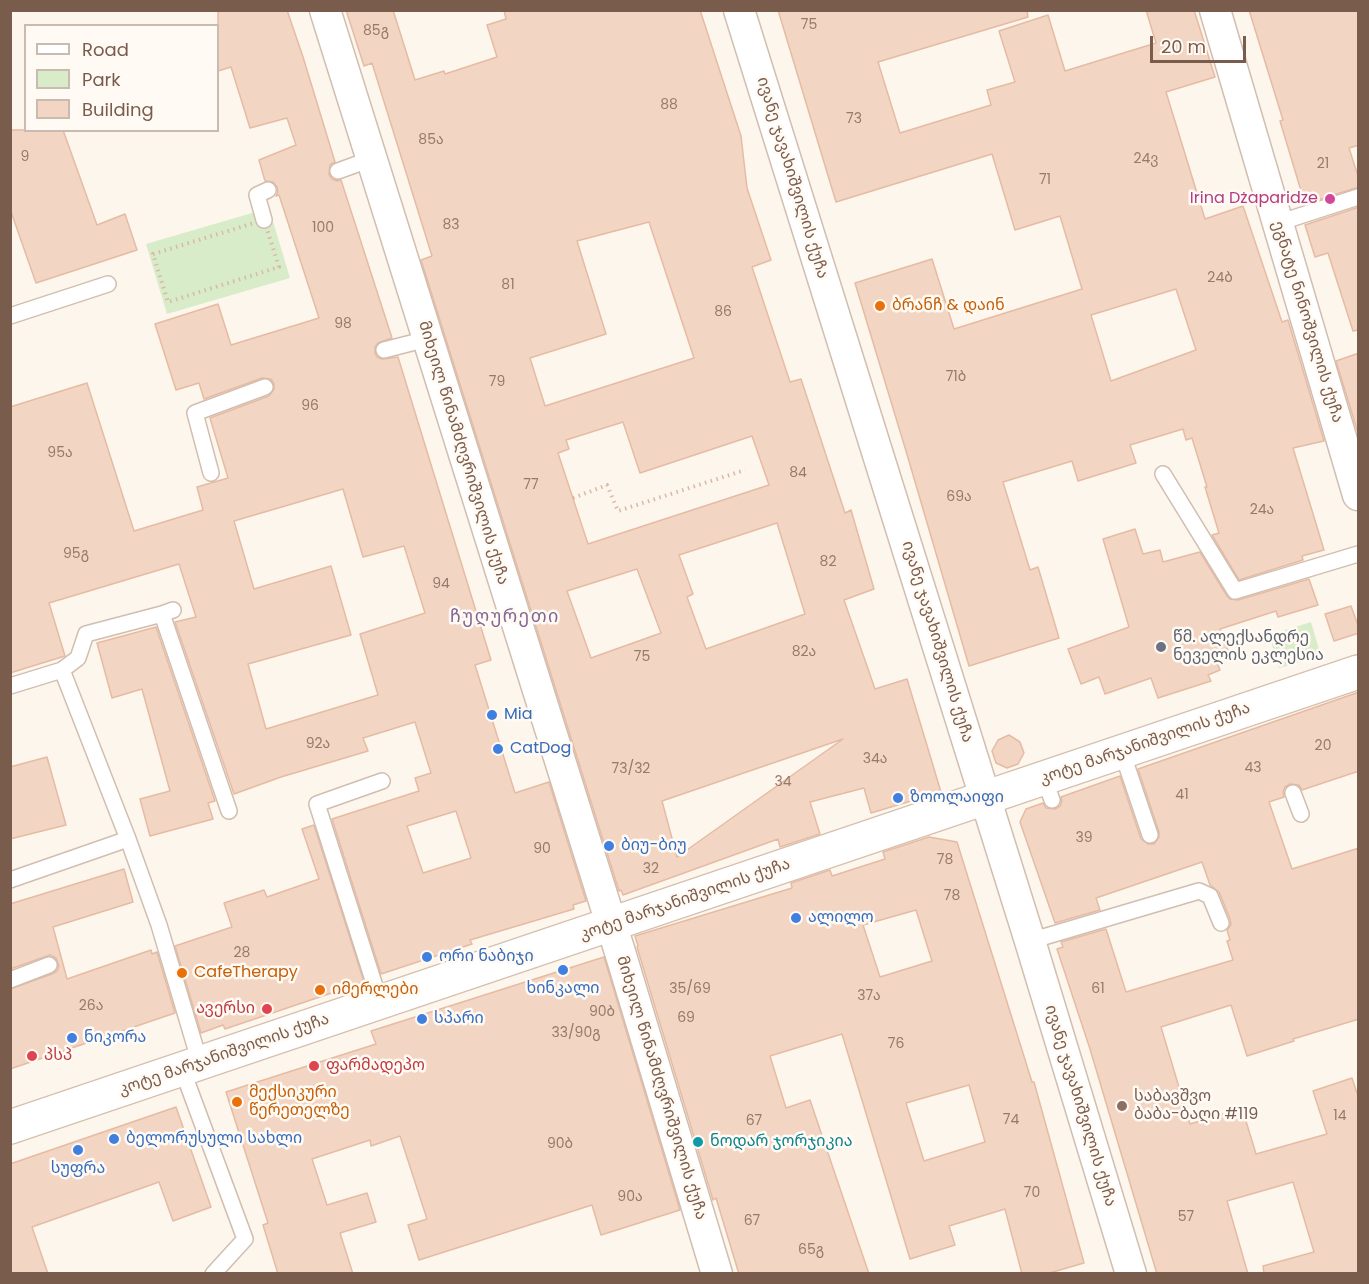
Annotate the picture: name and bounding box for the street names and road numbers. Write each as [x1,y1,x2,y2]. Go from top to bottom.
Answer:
street label: ივანე ჯავახიშვილის ქუჩა [752,75,832,281]
street label: ეგნატე ნინოშვილის ქუჩა [1267,219,1347,425]
street label: მიხეილ წინამძღვრიშვილის ქუჩა [414,319,512,587]
street label: ივანე ჯავახიშვილის ქუჩა [897,539,977,745]
street label: კოტე მარჯანიშვილის ქუჩა [1037,699,1253,789]
street label: კოტე მარჯანიშვილის ქუჩა [577,855,793,945]
street label: მიხეილ წინამძღვრიშვილის ქუჩა [612,954,710,1222]
street label: ივანე ჯავახიშვილის ქუჩა [1040,1003,1120,1209]
street label: კოტე მარჯანიშვილის ქუჩა [116,1010,332,1100]

